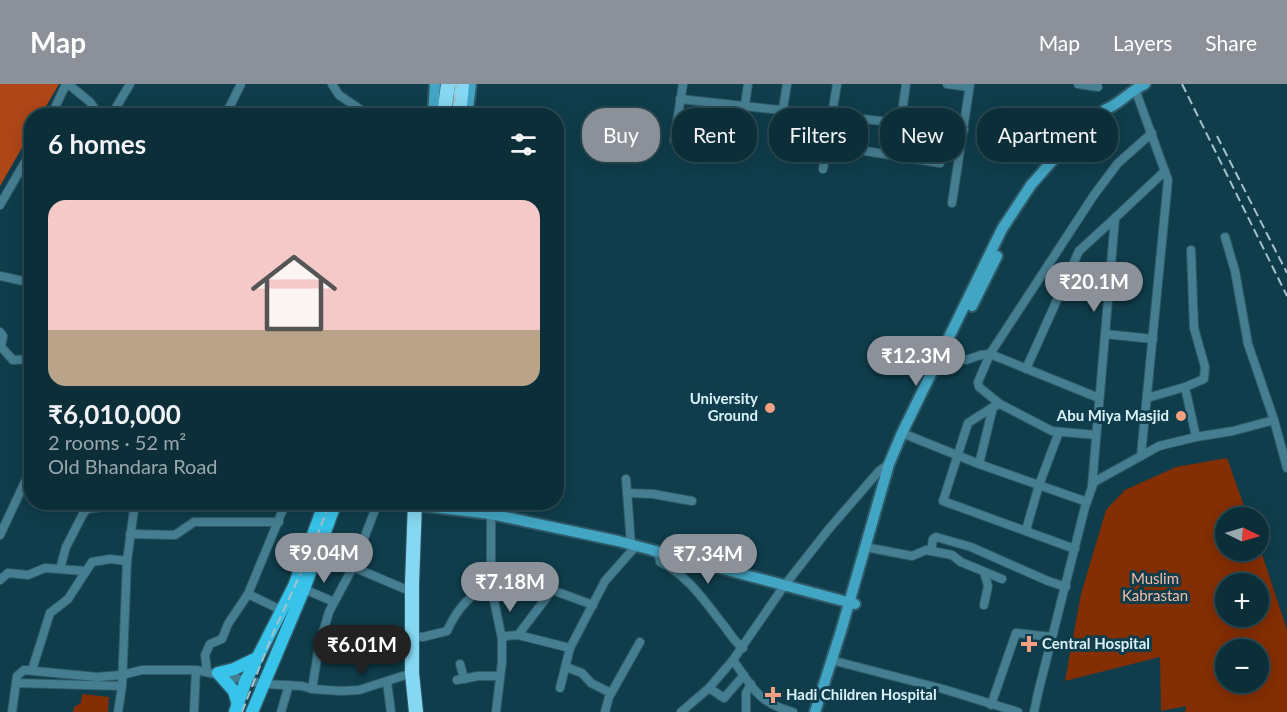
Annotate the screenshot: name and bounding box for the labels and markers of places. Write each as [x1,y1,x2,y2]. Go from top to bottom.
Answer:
pin: ₹20.1M [1045,262,1143,313]
pin: ₹12.3M [867,336,965,387]
place label: University Ground [690,389,758,424]
marker: University Ground [763,401,777,415]
place label: Abu Miya Masjid [1056,406,1169,424]
marker: Abu Miya Masjid [1174,409,1188,423]
pin: ₹9.04M [275,533,373,584]
pin: ₹7.34M [659,534,757,585]
pin: ₹7.18M [461,562,559,613]
pin: ₹6.01M [313,625,411,676]
place label: Central Hospital [1042,634,1150,652]
marker: Central Hospital [1020,635,1038,653]
place label: Hadi Children Hospital [786,685,937,703]
marker: Hadi Children Hospital [764,686,782,704]

